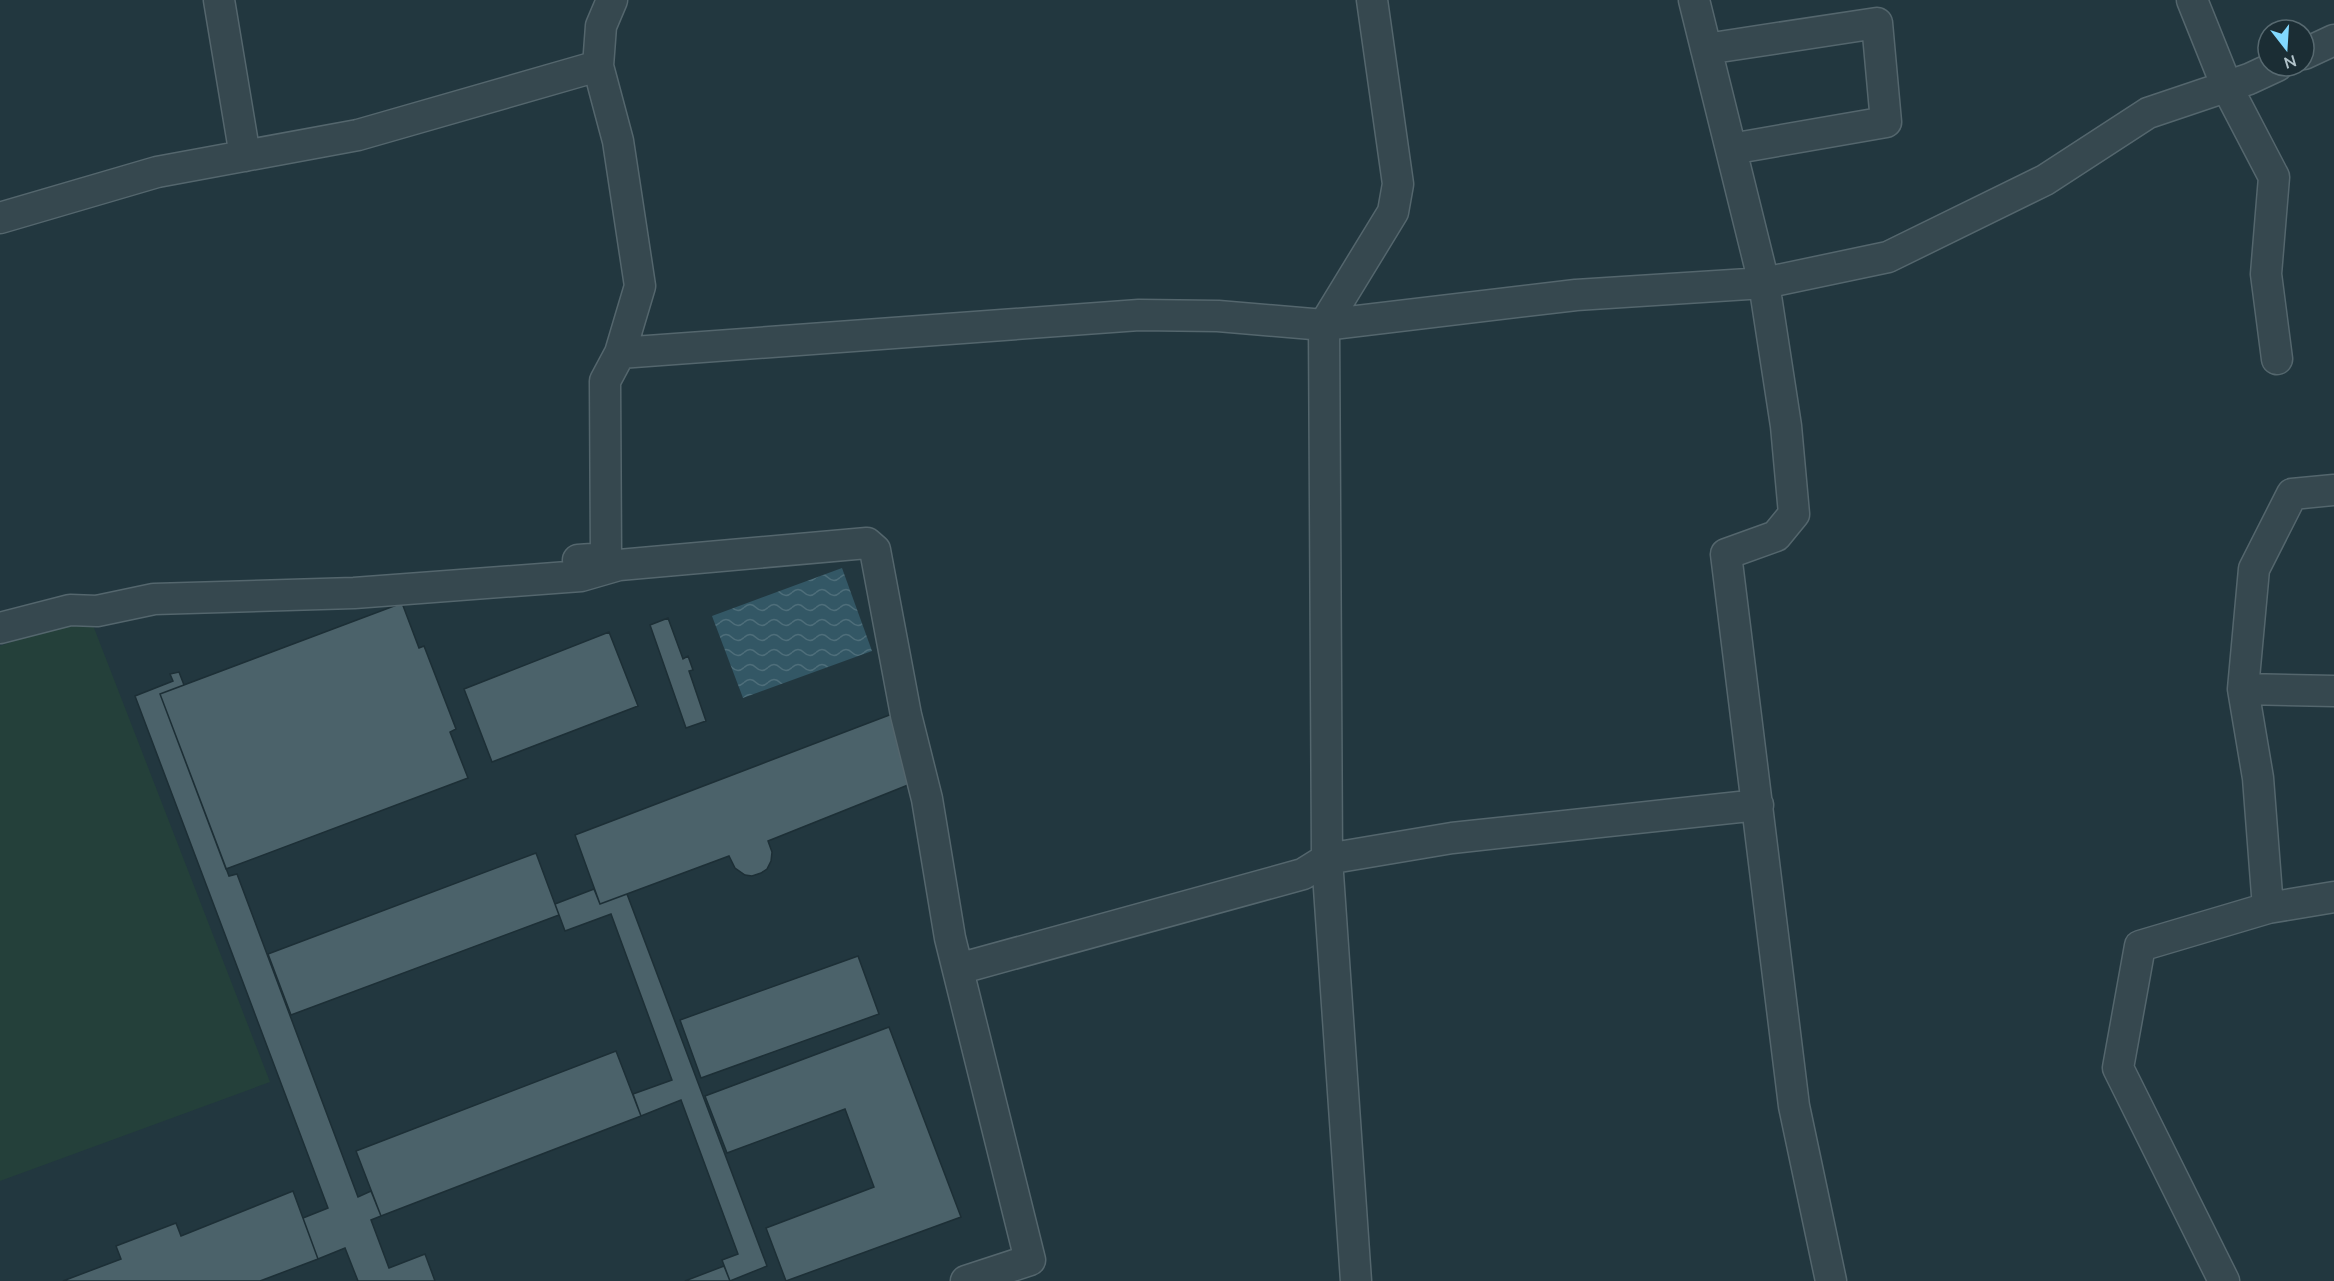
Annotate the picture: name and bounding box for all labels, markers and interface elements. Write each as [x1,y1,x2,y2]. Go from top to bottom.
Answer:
north arrow [2256,18,2316,78]
text: N [2281,49,2299,74]

